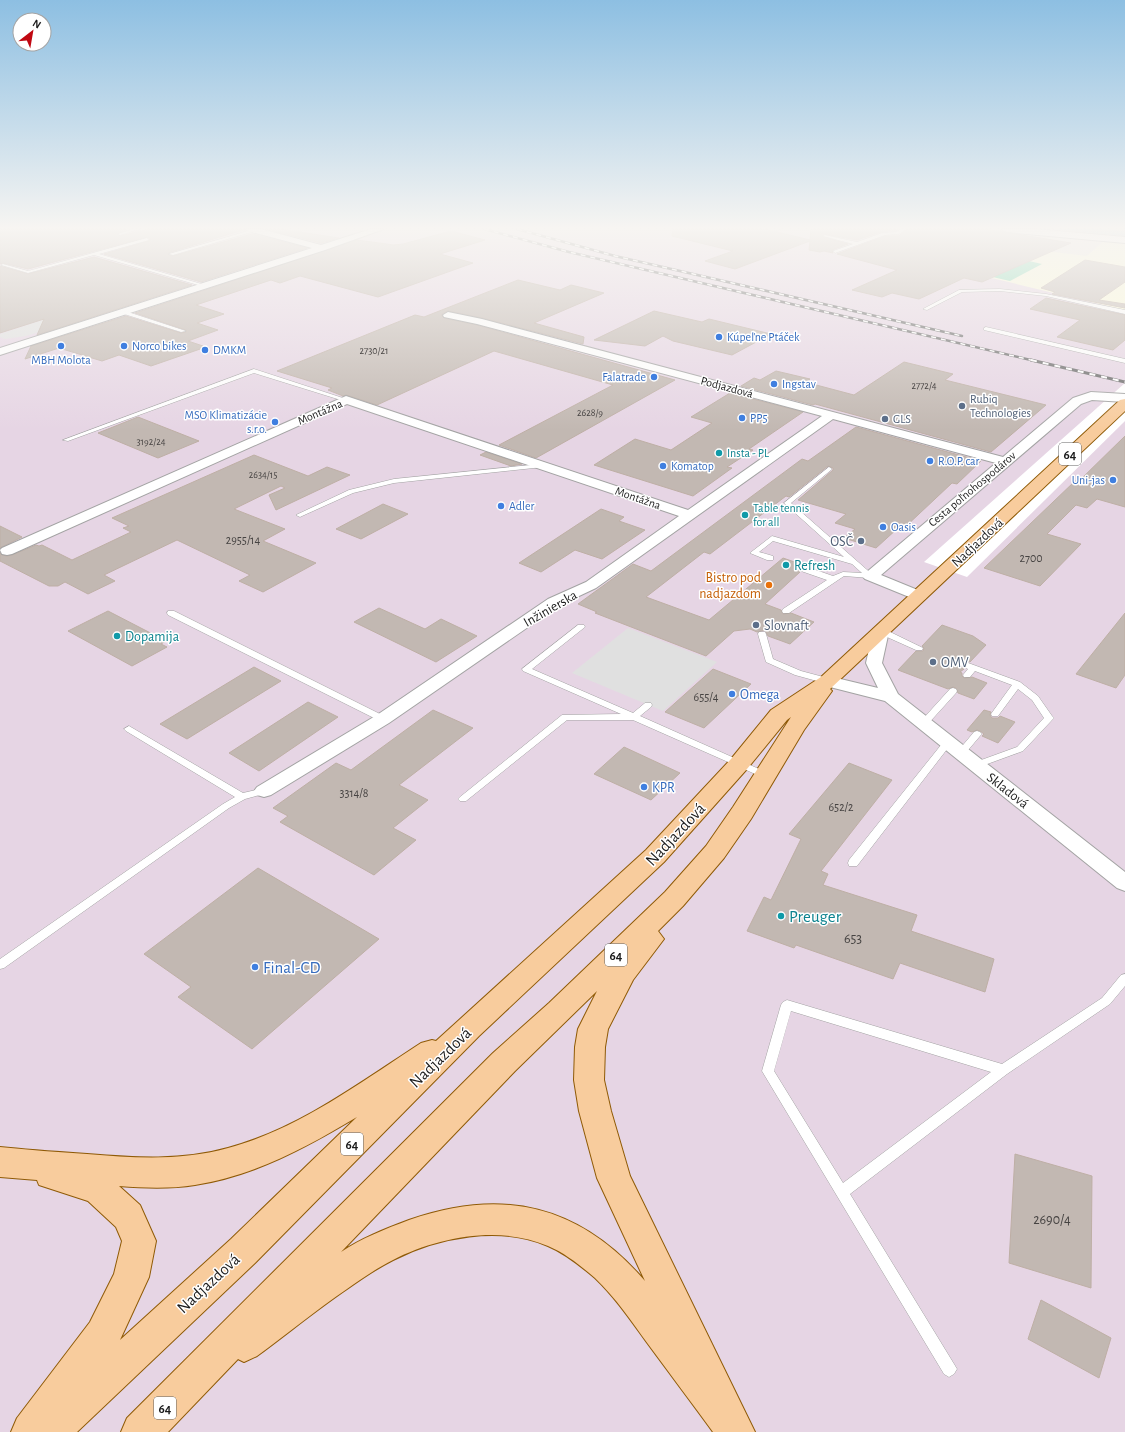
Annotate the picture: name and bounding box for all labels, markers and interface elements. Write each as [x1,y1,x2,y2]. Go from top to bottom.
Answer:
north arrow [12,12,52,52]
text: N [31,17,43,31]
place label: Kúpeľne Ptáček [727,331,800,343]
marker: Kúpeľne Ptáček [714,332,724,342]
place label: Norco bikes [132,340,186,352]
marker: MBH Molota [56,341,66,351]
marker: Norco bikes [119,341,129,351]
place label: DMKM [213,344,246,356]
marker: DMKM [200,345,210,355]
house number: 2730/21 [360,346,388,356]
place label: MBH Molota [31,354,91,366]
place label: Falatrade [602,371,646,383]
marker: Falatrade [649,372,659,382]
street label: Podjazdová [699,374,755,401]
place label: Ingstav [782,378,816,390]
marker: Ingstav [769,379,779,389]
house number: 2772/4 [911,381,937,391]
place label: Rubiq Technologies [970,393,1031,419]
street label: Montážna [296,397,345,427]
marker: Rubiq Technologies [957,401,967,411]
house number: 2628/9 [577,408,603,418]
place label: MSO Klimatizácie s.r.o. [184,409,267,435]
place label: PP5 [750,412,768,424]
marker: PP5 [737,413,747,423]
place label: GLS [893,413,911,425]
marker: GLS [880,414,890,424]
marker: MSO Klimatizácie s.r.o. [270,417,280,427]
house number: 3192/24 [136,437,166,447]
road number: 64 [1059,443,1081,465]
place label: Insta - PL [727,447,769,459]
marker: Insta - PL [714,448,724,458]
street label: Cesta poľnohospodárov [926,449,1018,529]
place label: R.O.P. car [938,455,979,467]
marker: R.O.P. car [925,456,935,466]
place label: Komatop [671,460,714,472]
marker: Komatop [658,461,668,471]
house number: 2634/15 [249,470,277,480]
place label: Uni-jas [1072,474,1105,487]
marker: Uni-jas [1108,475,1118,485]
street label: Montážna [614,485,663,512]
place label: Adler [509,500,534,512]
marker: Adler [496,501,506,511]
place label: Table tennis for all [753,502,809,528]
marker: Table tennis for all [740,510,750,520]
street label: Nadjazdová [949,515,1007,570]
place label: Oasis [891,521,916,533]
marker: Oasis [878,522,888,532]
place label: OSČ [830,533,853,549]
house number: 2955/14 [226,534,260,546]
marker: OSČ [856,536,866,546]
house number: 2700 [1019,552,1043,564]
place label: Refresh [794,559,835,573]
marker: Refresh [781,560,791,570]
place label: Bistro pod nadjazdom [699,571,761,601]
marker: Bistro pod nadjazdom [764,580,774,590]
street label: Inžinierska [521,588,580,630]
place label: Slovnaft [764,619,809,633]
marker: Slovnaft [751,620,761,630]
place label: Dopamija [125,630,180,644]
marker: Dopamija [112,631,122,641]
place label: OMV [941,656,969,670]
marker: OMV [928,657,938,667]
place label: Omega [740,688,780,702]
marker: Omega [727,689,737,699]
house number: 655/4 [694,691,719,703]
street label: Skladová [984,770,1031,812]
place label: KPR [652,781,675,795]
marker: KPR [639,782,649,792]
house number: 3314/8 [340,787,369,799]
street label: Nadjazdová [642,800,709,870]
house number: 652/2 [828,801,854,813]
place label: Preuger [789,908,842,925]
marker: Preuger [776,911,786,921]
house number: 653 [844,932,862,946]
road number: 64 [605,944,627,966]
place label: Final-CD [263,959,320,976]
marker: Final-CD [250,962,260,972]
street label: Nadjazdová [406,1024,475,1092]
road number: 64 [341,1133,363,1155]
house number: 2690/4 [1033,1213,1071,1227]
street label: Nadjazdová [174,1250,244,1317]
road number: 64 [154,1397,176,1419]

